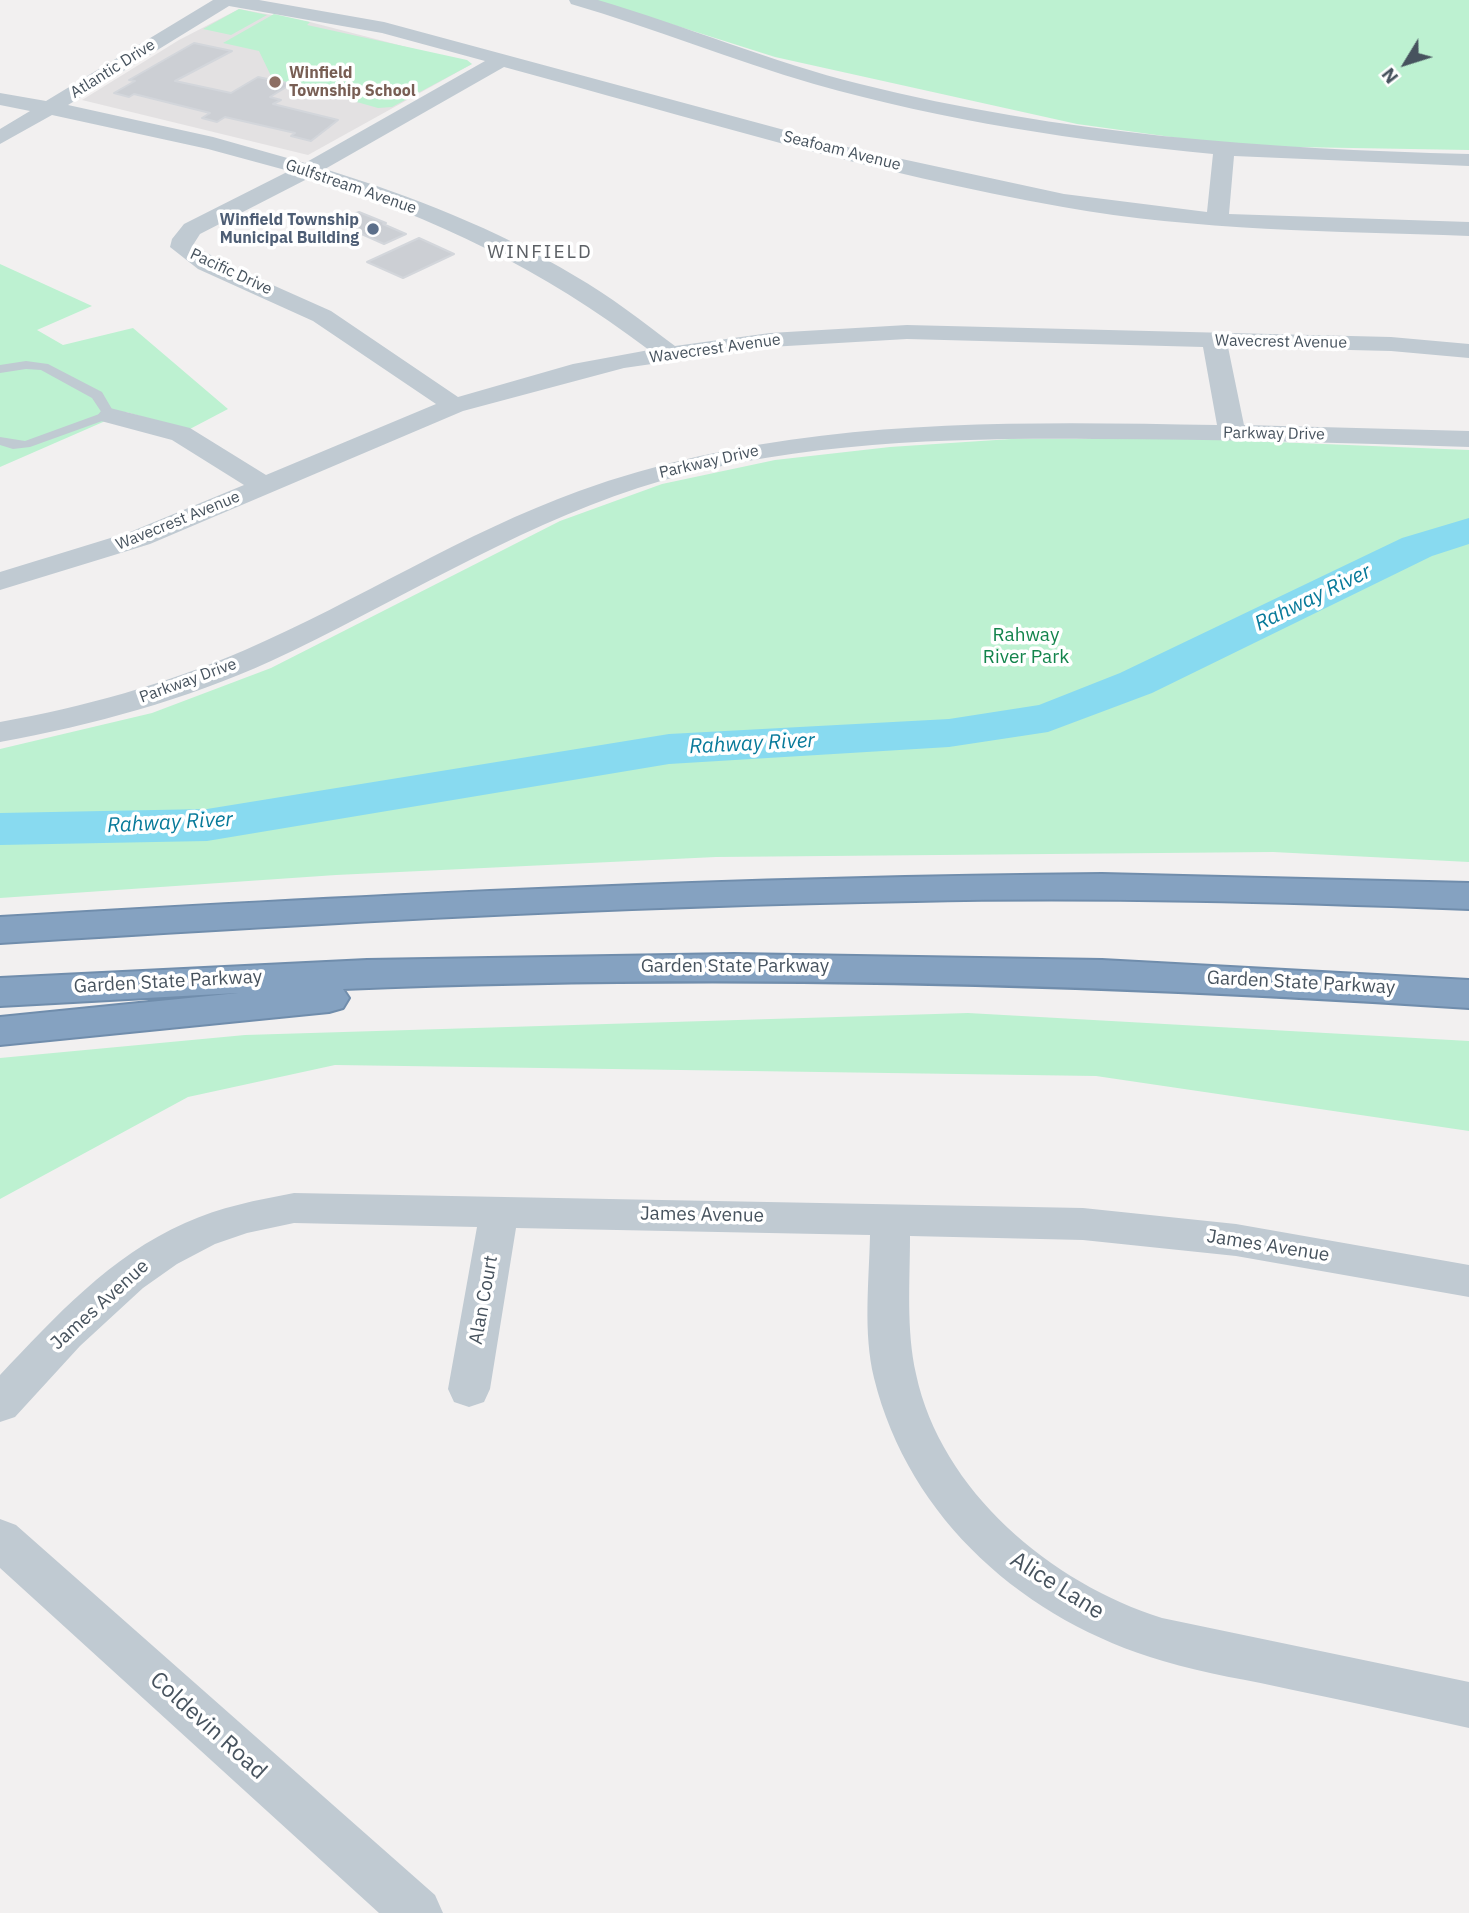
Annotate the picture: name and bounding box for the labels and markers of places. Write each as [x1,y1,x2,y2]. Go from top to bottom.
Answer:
place label: Winfield Township School [289,63,416,101]
marker: Winfield Township School [267,74,283,90]
place label: Winfield Township Municipal Building [220,210,359,248]
marker: Winfield Township Municipal Building [365,221,381,237]

